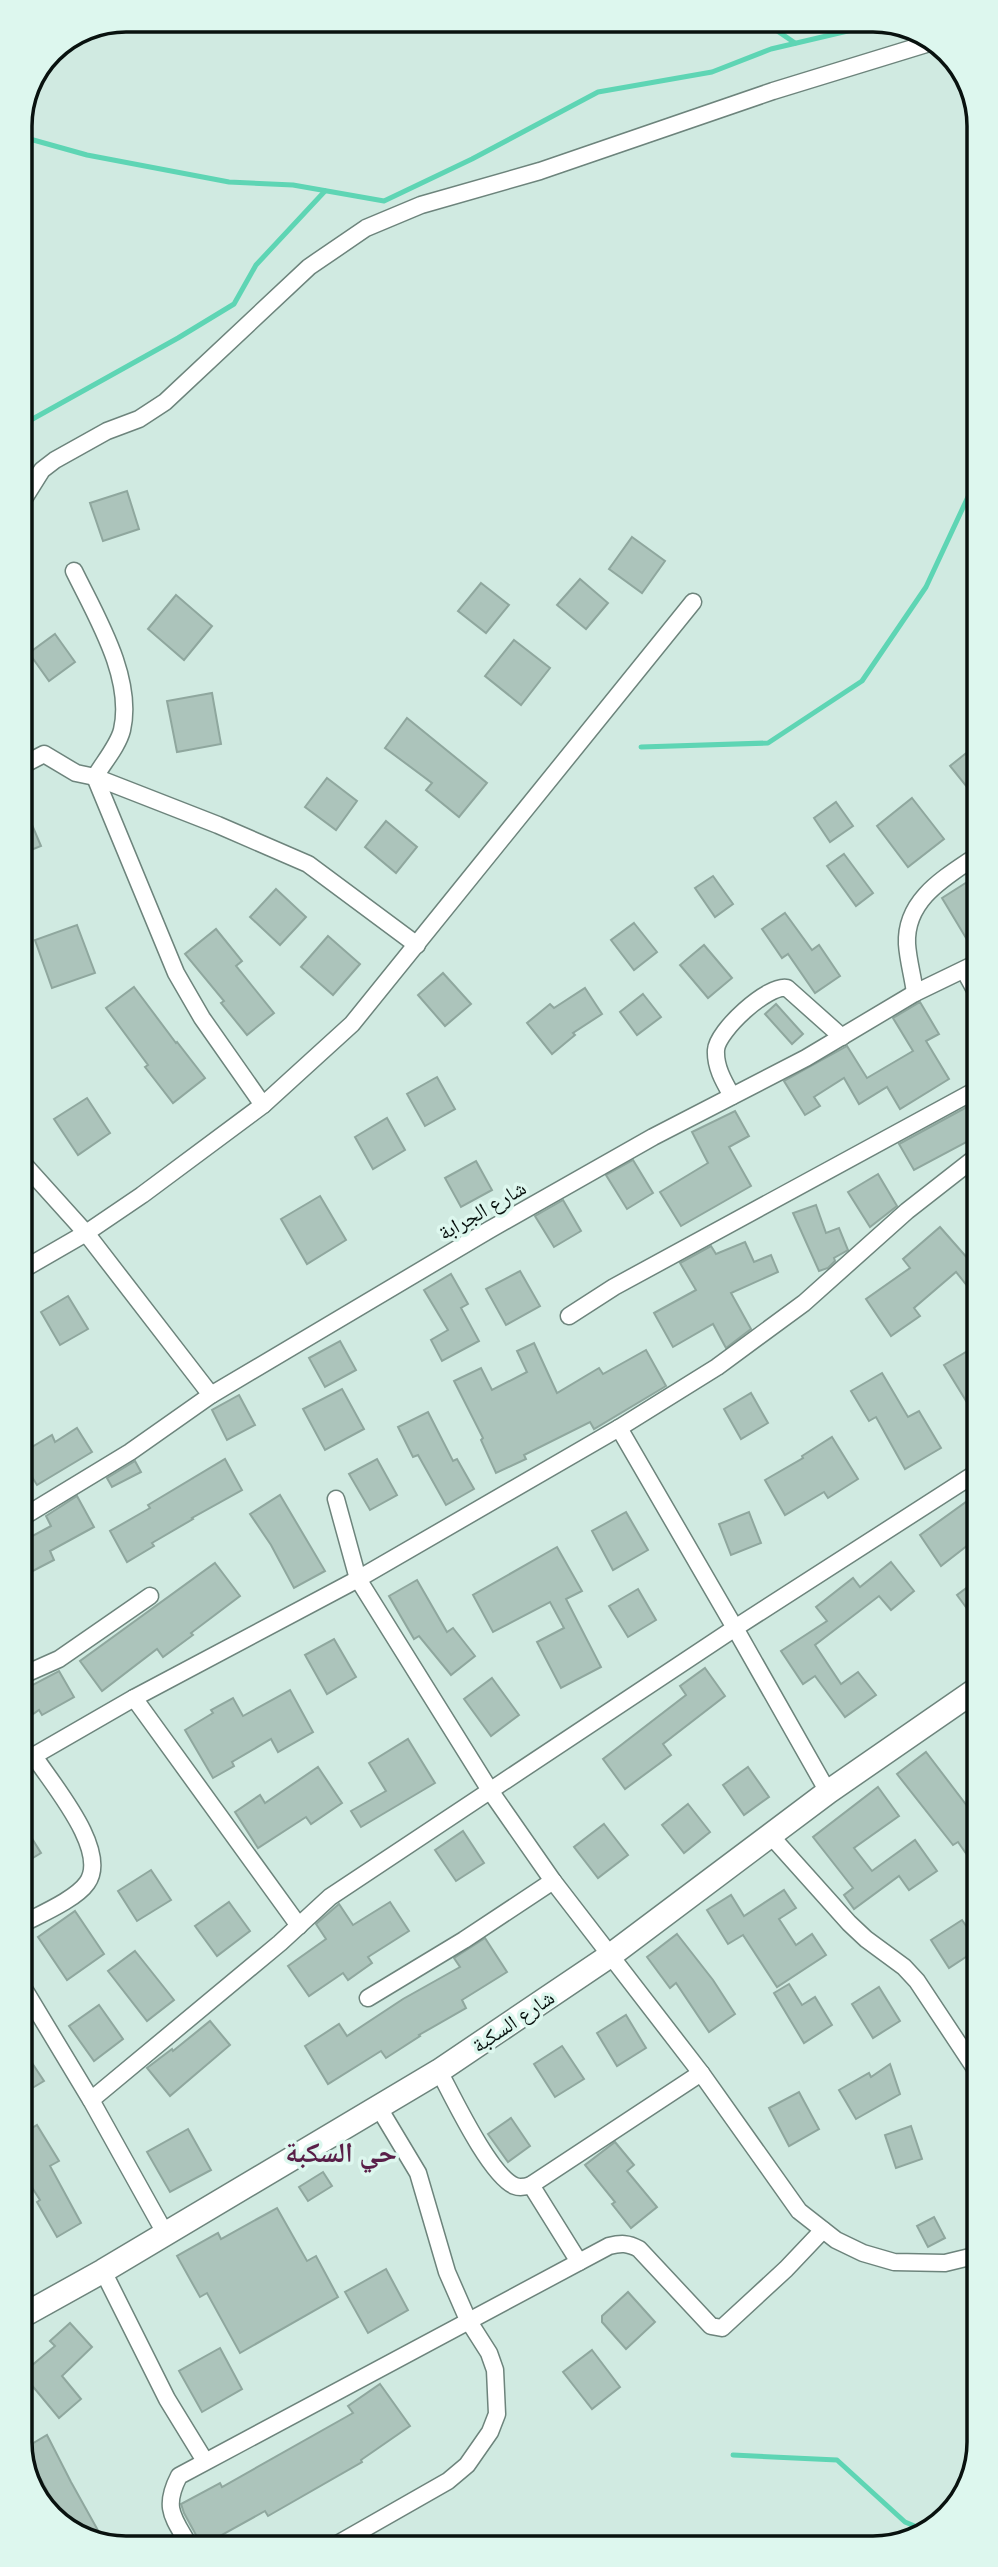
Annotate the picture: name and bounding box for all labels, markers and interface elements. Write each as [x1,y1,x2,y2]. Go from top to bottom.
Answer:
street label: شارع الجرابة [434,1175,531,1246]
street label: شارع السكبة [467,1984,559,2058]
district label: حي السكبة [285,2135,397,2174]

